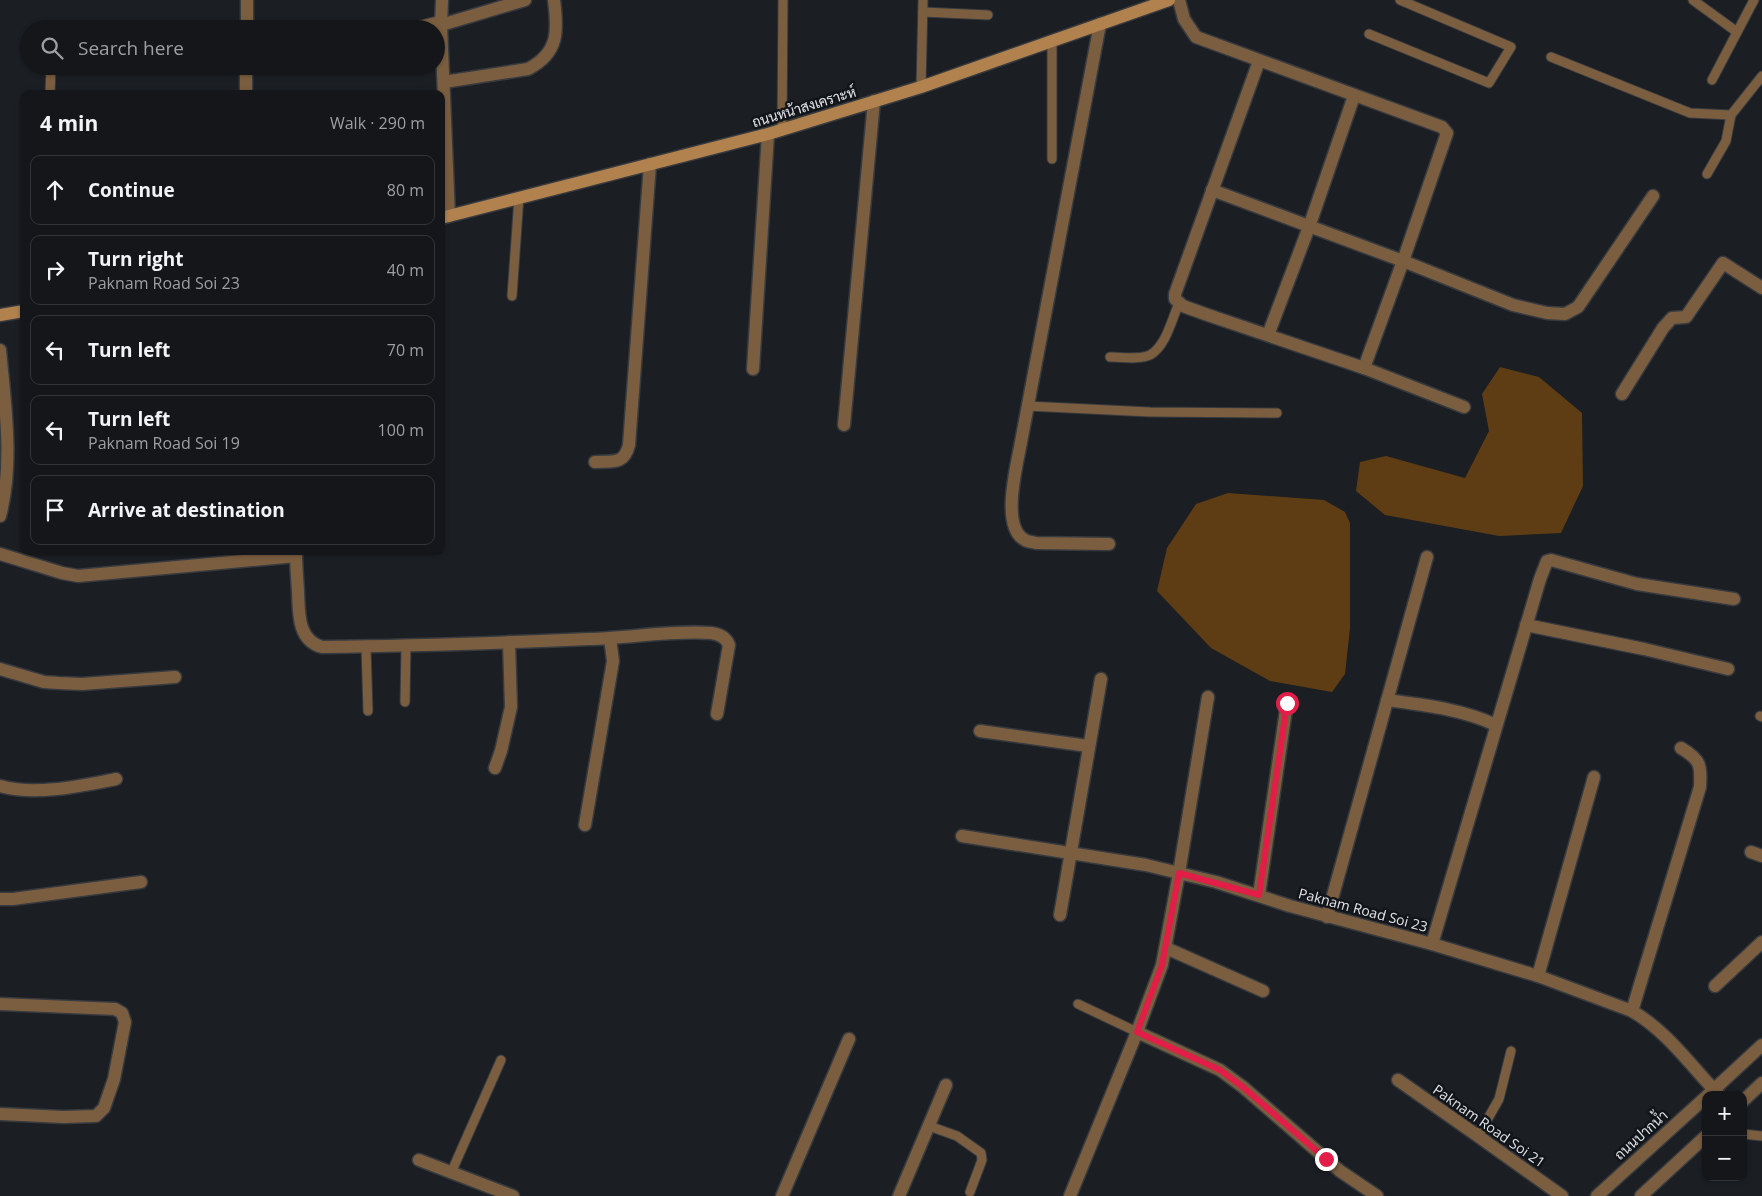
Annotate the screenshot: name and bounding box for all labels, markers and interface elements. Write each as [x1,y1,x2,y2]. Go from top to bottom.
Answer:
search box [20,20,445,75]
icon: search [38,34,66,62]
text: Search here [78,35,184,61]
street label: ถนนหน้าสงเคราะห์ [750,82,858,131]
text: 4 min [40,109,98,137]
text: Walk · 290 m [330,112,425,134]
icon: ahead [41,176,69,204]
text: Continue [88,177,175,203]
text: 80 m [387,179,424,201]
text: Turn right [88,246,183,272]
icon: right [41,256,69,284]
text: 40 m [387,259,424,281]
text: Paknam Road Soi 23 [88,272,240,294]
icon: left [41,336,69,364]
text: Turn left [88,337,170,363]
text: 70 m [387,339,424,361]
text: Turn left [88,406,170,432]
icon: left [41,416,69,444]
text: 100 m [378,419,424,441]
text: Paknam Road Soi 19 [88,432,240,454]
icon: arrive [41,496,69,524]
text: Arrive at destination [88,497,285,523]
route start [1276,692,1299,715]
street label: Paknam Road Soi 23 [1297,883,1430,936]
street label: Paknam Road Soi 21 [1429,1080,1549,1171]
map controls [1702,1091,1747,1181]
button: + [1702,1091,1747,1136]
street label: ถนนปากน้ำ [1609,1104,1671,1164]
button: − [1702,1136,1747,1181]
route end [1315,1148,1338,1171]

